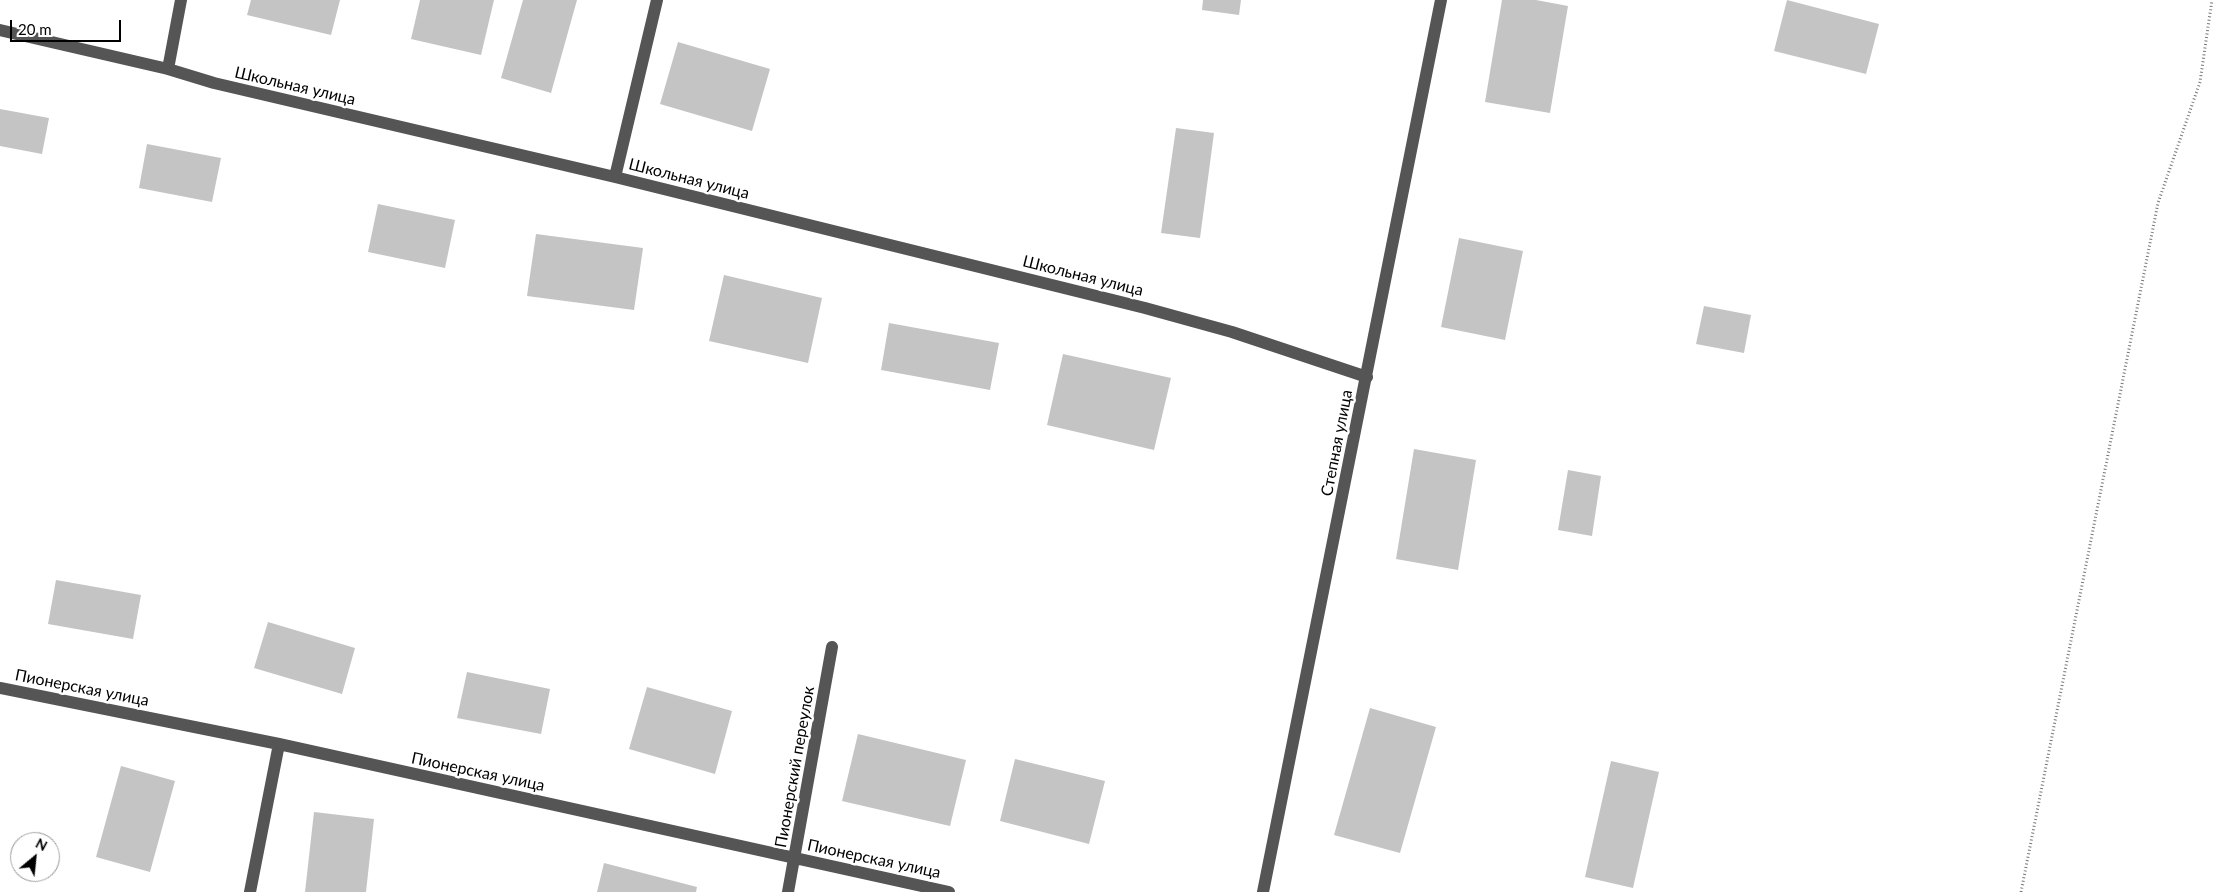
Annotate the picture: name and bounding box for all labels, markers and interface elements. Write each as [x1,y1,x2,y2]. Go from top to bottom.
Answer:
scale bar [12,10,124,42]
text: 20 m [18,20,52,38]
street label: Школьная улица [233,63,357,109]
street label: Школьная улица [627,155,751,203]
street label: Школьная улица [1021,252,1145,300]
street label: Степная улица [1317,388,1357,498]
street label: Пионерская улица [13,666,151,710]
street label: Пионерский переулок [771,685,819,849]
street label: Пионерская улица [410,748,546,796]
north arrow [10,832,60,882]
text: N [33,834,51,854]
street label: Пионерская улица [806,835,942,883]

